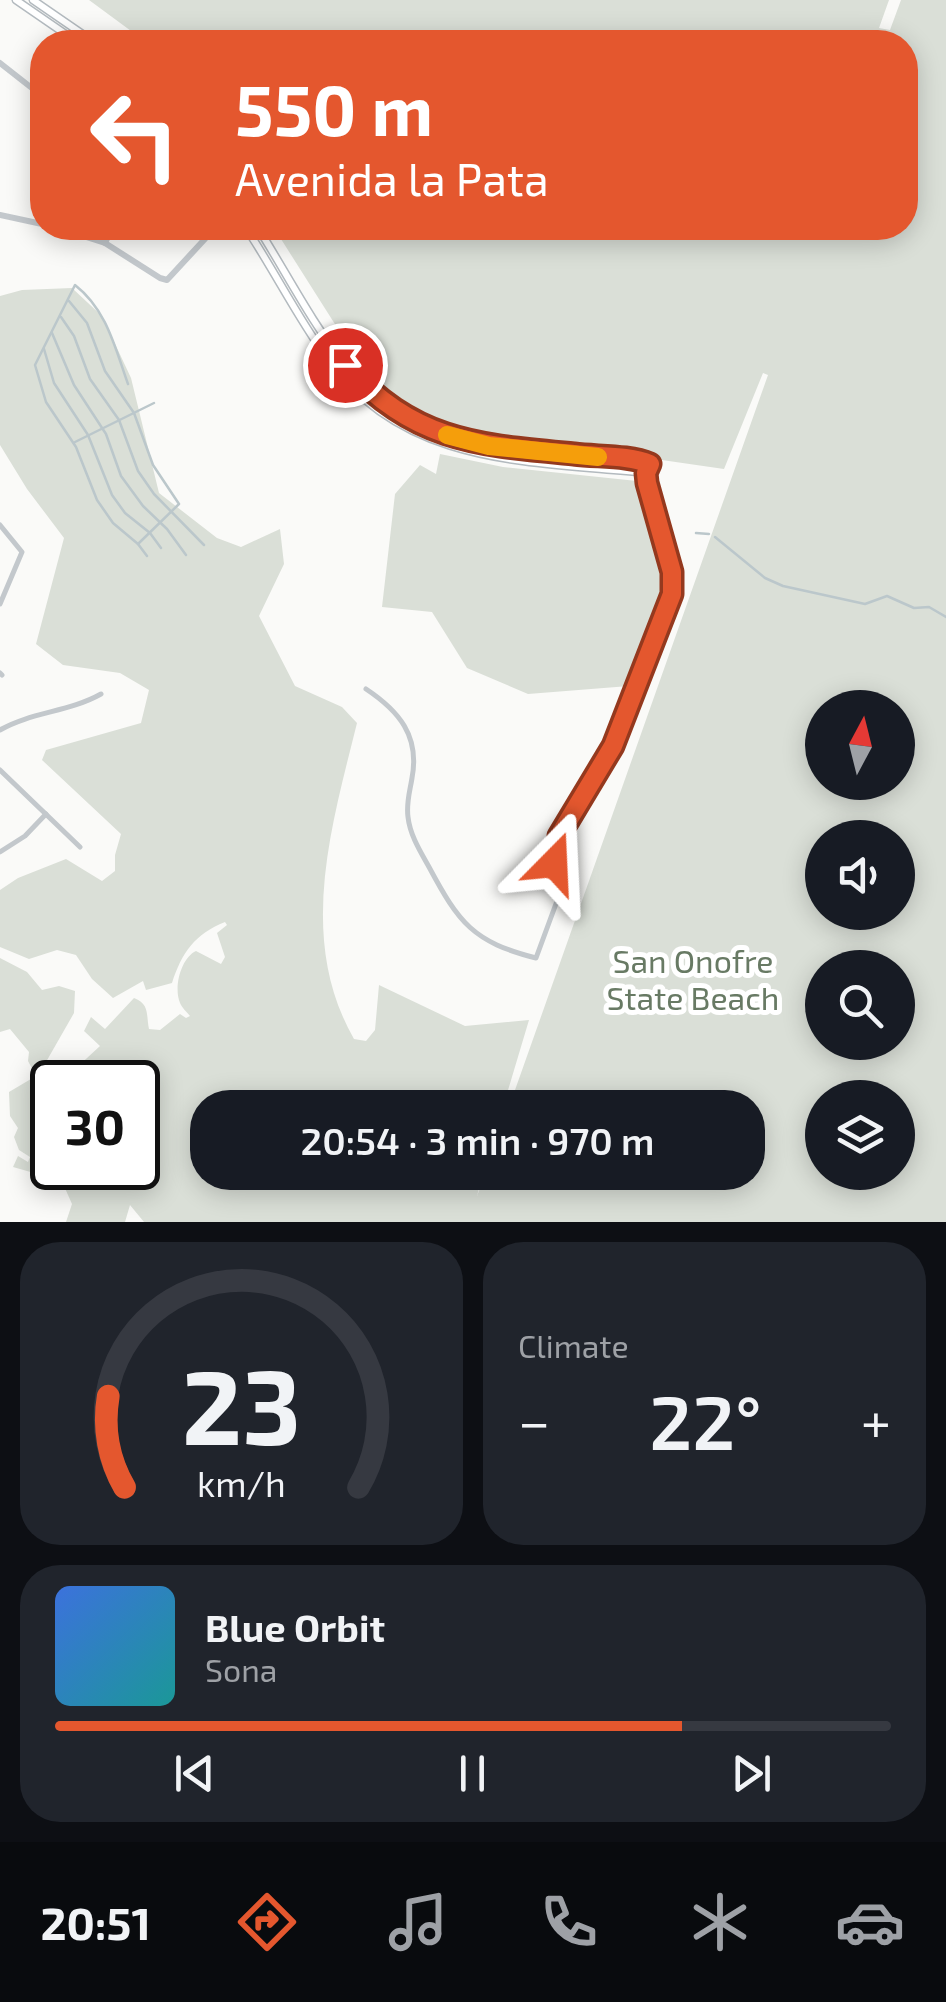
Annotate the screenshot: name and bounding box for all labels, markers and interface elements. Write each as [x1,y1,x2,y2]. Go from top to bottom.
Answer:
text: 550 m [235,66,433,150]
icon: left [70,70,200,200]
text: Avenida la Pata [235,151,549,205]
pin [303,323,388,408]
icon: arrive [318,338,373,393]
north arrow [805,690,915,800]
map controls [805,690,915,1190]
position arrow [502,811,606,915]
button: sound [805,820,915,930]
park label: San Onofre State Beach [607,941,779,1016]
button: search [805,950,915,1060]
speed limit sign: 30 [30,1060,160,1190]
button: layers [805,1080,915,1190]
text: 20:54 · 3 min · 970 m [301,1117,654,1163]
text: Climate [518,1326,629,1364]
text: 23 [182,1341,301,1466]
text: 22° [649,1375,762,1465]
text: − [518,1387,550,1453]
text: + [861,1387,891,1453]
text: km/h [197,1461,286,1504]
text: Blue Orbit [205,1604,385,1650]
text: Sona [205,1650,277,1688]
icon: previous [167,1746,222,1801]
icon: pause [445,1746,500,1801]
icon: next [724,1746,779,1801]
icon: directions [232,1887,302,1957]
icon: music [383,1887,453,1957]
icon: phone [534,1887,604,1957]
icon: climate [685,1887,755,1957]
icon: car [835,1887,905,1957]
text: 20:51 [40,1895,151,1949]

